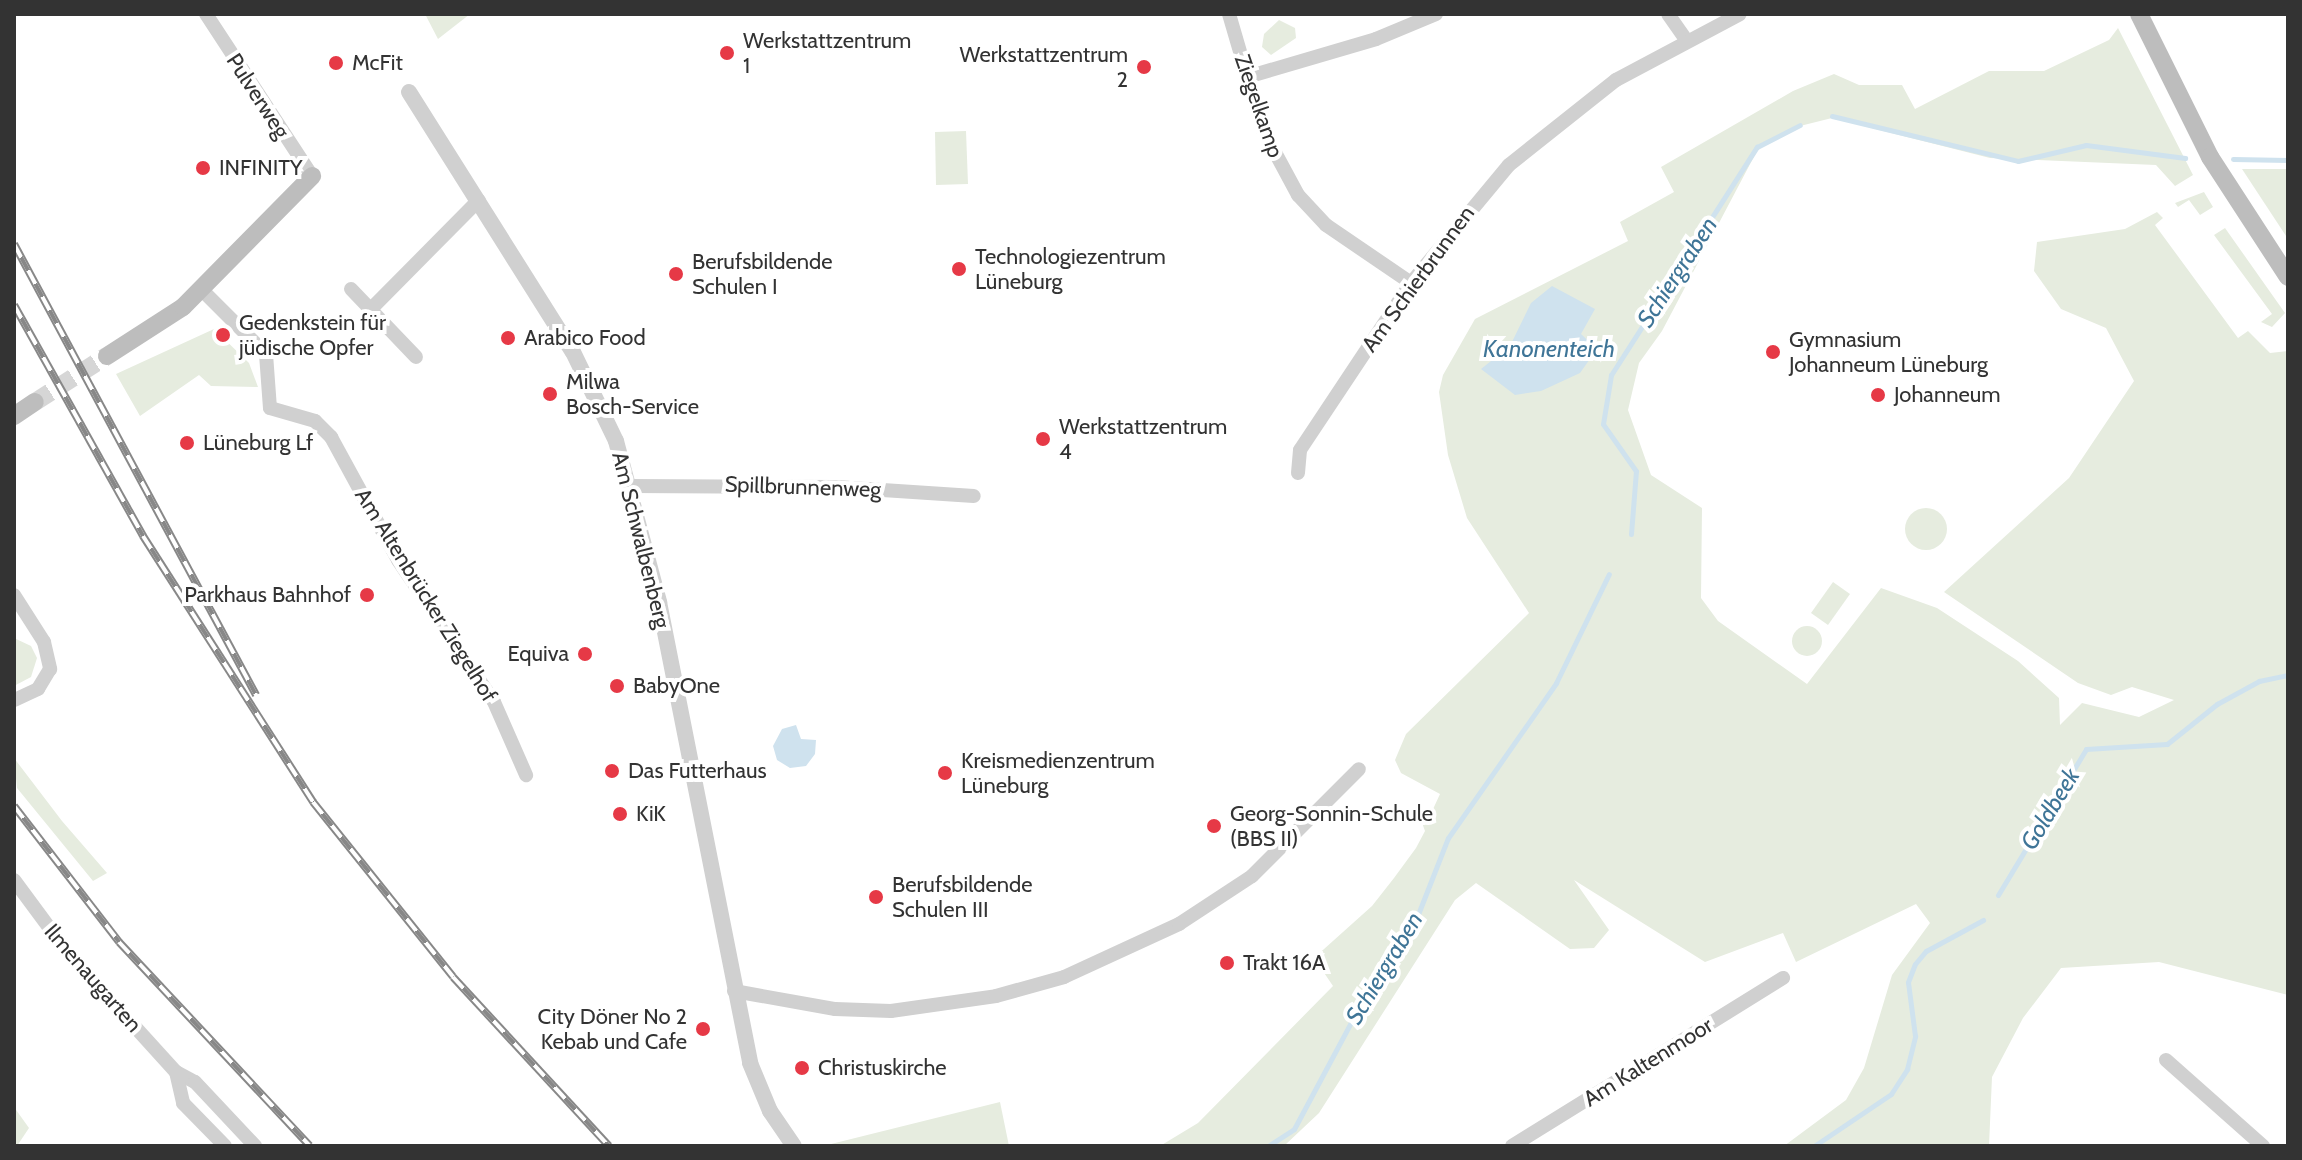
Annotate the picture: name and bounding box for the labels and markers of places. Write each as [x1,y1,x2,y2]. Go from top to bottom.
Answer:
place label: Werkstattzentrum 1 [743,27,911,78]
place label: Werkstattzentrum 2 [960,41,1128,92]
marker: Werkstattzentrum 1 [718,44,736,62]
place label: McFit [352,50,403,76]
marker: McFit [327,54,345,72]
marker: Werkstattzentrum 2 [1135,58,1153,76]
place label: INFINITY [219,155,303,181]
marker: INFINITY [194,159,212,177]
place label: Technologiezentrum Lüneburg [975,243,1166,294]
place label: Berufsbildende Schulen I [692,248,832,300]
marker: Technologiezentrum Lüneburg [950,260,968,278]
marker: Berufsbildende Schulen I [667,265,685,283]
place label: Gedenkstein für jüdische Opfer [239,309,386,360]
place label: Arabico Food [524,325,646,351]
marker: Gedenkstein für jüdische Opfer [214,326,232,344]
place label: Gymnasium Johanneum Lüneburg [1789,326,1988,378]
marker: Arabico Food [499,329,517,347]
marker: Gymnasium Johanneum Lüneburg [1764,343,1782,361]
place label: Milwa Bosch-Service [566,368,699,420]
place label: Johanneum [1894,382,2001,408]
marker: Milwa Bosch-Service [541,385,559,403]
marker: Johanneum [1869,386,1887,404]
place label: Werkstattzentrum 4 [1059,413,1227,464]
place label: Lüneburg Lf [203,430,313,456]
marker: Werkstattzentrum 4 [1034,430,1052,448]
marker: Lüneburg Lf [178,434,196,452]
place label: Parkhaus Bahnhof [184,582,351,608]
marker: Parkhaus Bahnhof [358,586,376,604]
place label: Equiva [507,641,569,667]
marker: Equiva [576,645,594,663]
place label: BabyOne [633,673,720,699]
marker: BabyOne [608,677,626,695]
place label: Kreismedienzentrum Lüneburg [961,747,1155,798]
place label: Das Futterhaus [628,758,767,784]
marker: Das Futterhaus [603,762,621,780]
marker: Kreismedienzentrum Lüneburg [936,764,954,782]
place label: Georg-Sonnin-Schule (BBS II) [1230,800,1433,852]
place label: KiK [636,801,666,827]
marker: KiK [611,805,629,823]
marker: Georg-Sonnin-Schule (BBS II) [1205,817,1223,835]
place label: Berufsbildende Schulen III [892,871,1032,922]
marker: Berufsbildende Schulen III [867,888,885,906]
place label: Trakt 16A [1243,950,1326,976]
marker: Trakt 16A [1218,954,1236,972]
place label: City Döner No 2 Kebab und Cafe [537,1003,687,1054]
marker: City Döner No 2 Kebab und Cafe [694,1020,712,1038]
place label: Christuskirche [818,1055,947,1081]
marker: Christuskirche [793,1059,811,1077]

